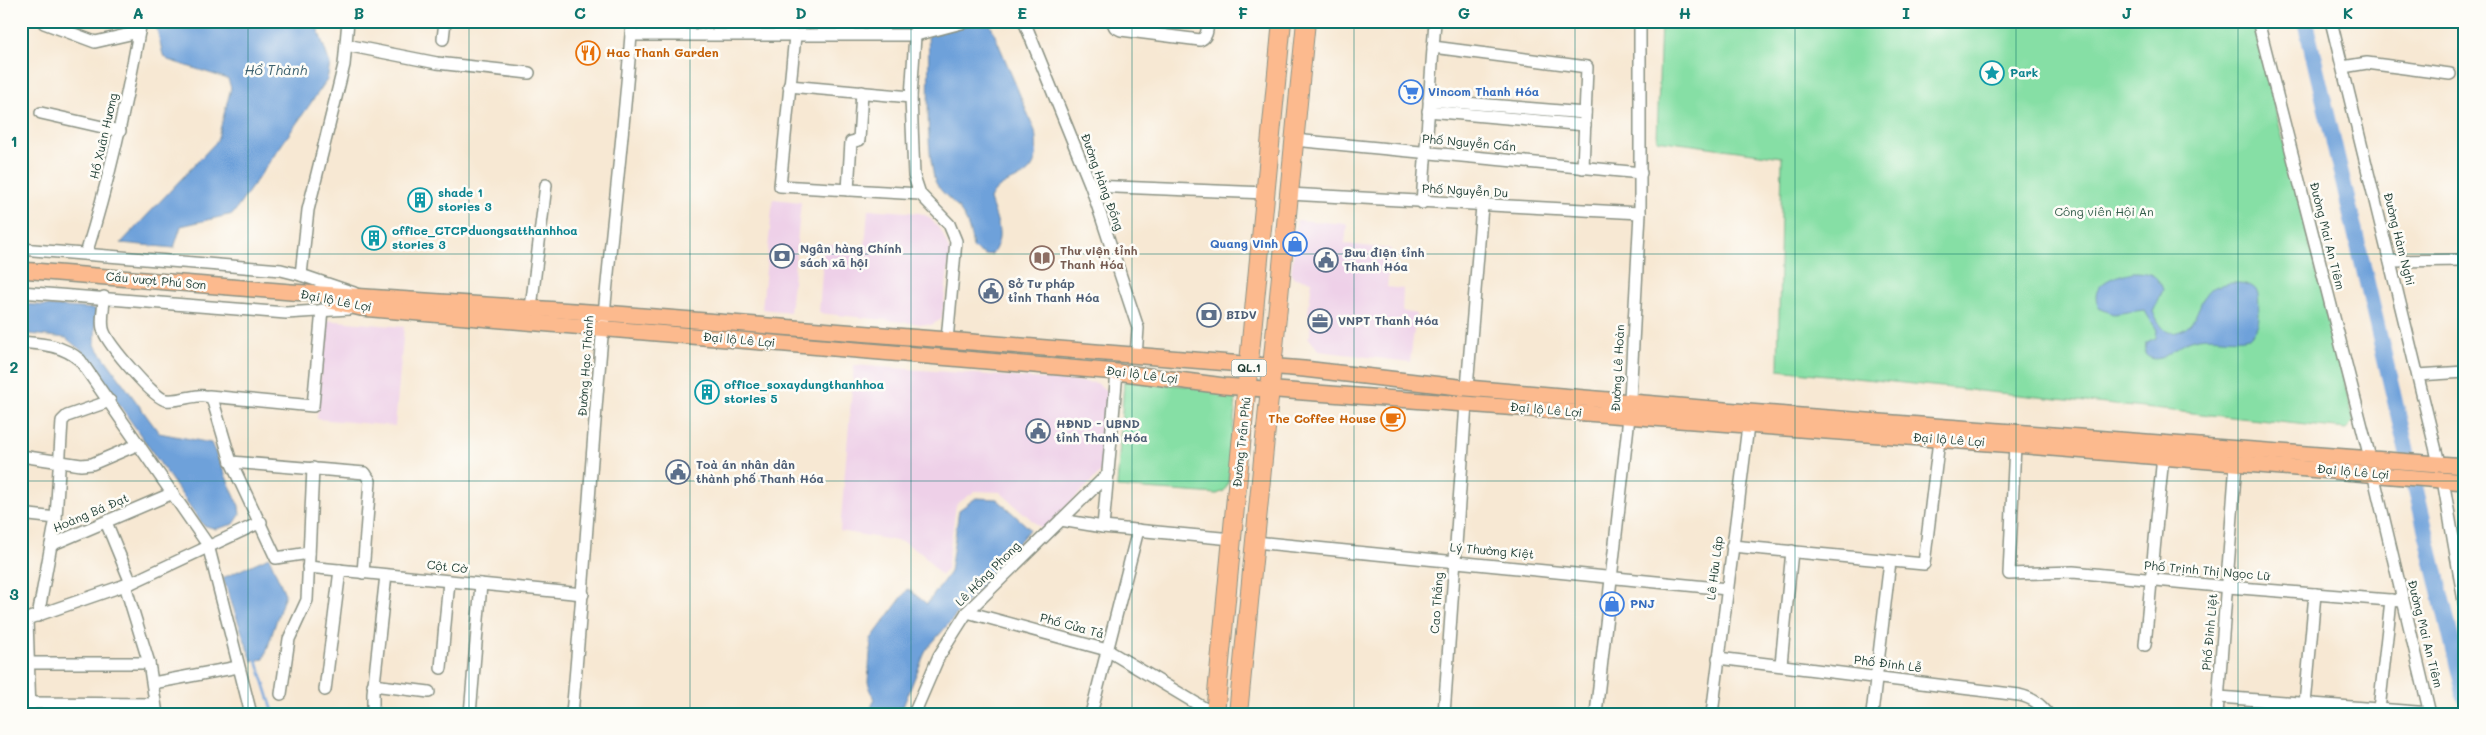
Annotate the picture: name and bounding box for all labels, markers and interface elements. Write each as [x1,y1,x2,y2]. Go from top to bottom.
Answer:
text: A [132,2,144,23]
text: B [354,2,364,23]
text: C [574,2,586,23]
text: D [795,2,807,23]
text: E [1017,2,1027,23]
text: F [1238,2,1248,23]
text: G [1458,2,1470,23]
text: H [1679,2,1691,23]
text: I [1902,2,1910,23]
text: J [2122,2,2132,23]
text: K [2343,2,2353,23]
restaurant icon: Hac Thanh Garden [575,40,601,66]
place label: Hac Thanh Garden [606,44,719,60]
water label: Hồ Thành [245,60,308,79]
place icon: Park [1979,60,2005,86]
place label: Park [2010,64,2038,80]
supermarket icon: Vincom Thanh Hóa [1398,79,1424,105]
place label: Vincom Thanh Hóa [1428,83,1539,99]
street label: Hồ Xuân Hương [85,91,121,180]
text: 1 [10,130,18,151]
street label: Phố Nguyễn Cẩn [1421,130,1517,154]
street label: Đường Hàng Đồng [1078,131,1128,233]
street label: Phố Nguyễn Du [1421,180,1509,200]
street label: Đường Mai An Tiêm [2307,180,2349,291]
place label: shade 1 stories 3 [438,184,492,214]
building icon: shade 1 stories 3 [407,187,433,213]
street label: Đường Hàm Nghi [2381,190,2419,287]
park label: Công viên Hội An [2054,203,2154,219]
place label: office_CTCPduongsatthanhhoa stories 3 [392,222,578,252]
building icon: office_CTCPduongsatthanhhoa stories 3 [361,225,387,251]
shop icon: Quang Vinh [1282,231,1308,257]
place label: Quang Vinh [1210,235,1278,251]
place label: Ngân hàng Chính sách xã hội [800,240,902,270]
place label: Thư viện tỉnh Thanh Hóa [1060,242,1138,272]
bank icon: Ngân hàng Chính sách xã hội [769,243,795,269]
place label: Bưu điện tỉnh Thanh Hóa [1344,244,1424,274]
library icon: Thư viện tỉnh Thanh Hóa [1029,245,1055,271]
public building icon: Bưu điện tỉnh Thanh Hóa [1313,247,1339,273]
street label: Cầu vượt Phú Sơn [105,268,207,292]
place label: Sở Tư pháp tỉnh Thanh Hóa [1008,275,1100,305]
public building icon: Sở Tư pháp tỉnh Thanh Hóa [978,278,1004,304]
street label: Đại lộ Lê Lợi [299,285,373,315]
bank icon: BIDV [1196,302,1222,328]
place label: BIDV [1226,306,1257,322]
office icon: VNPT Thanh Hóa [1307,308,1333,334]
place label: VNPT Thanh Hóa [1338,312,1439,328]
street label: Đường Hạc Thành [573,315,597,417]
street label: Đường Lê Hoàn [1607,324,1627,412]
street label: Đại lộ Lê Lợi [702,328,776,350]
text: 2 [10,356,19,377]
road number: QL.1 [1232,359,1266,376]
street label: Đại lộ Lê Lợi [1105,362,1179,386]
place label: office_soxaydungthanhhoa stories 5 [724,376,884,406]
building icon: office_soxaydungthanhhoa stories 5 [694,379,720,405]
street label: Đường Trần Phú [1228,396,1254,488]
street label: Đại lộ Lê Lợi [1509,398,1583,420]
cafe icon: The Coffee House [1380,406,1406,432]
place label: The Coffee House [1268,410,1376,426]
place label: HĐND - UBND tỉnh Thanh Hóa [1056,415,1148,445]
public building icon: HĐND - UBND tỉnh Thanh Hóa [1025,418,1051,444]
street label: Đại lộ Lê Lợi [1912,429,1986,450]
place label: Toà án nhân dân thành phố Thanh Hóa [696,456,824,486]
public building icon: Toà án nhân dân thành phố Thanh Hóa [665,459,691,485]
street label: Đại lộ Lê Lợi [2316,460,2390,482]
street label: Hoàng Bá Đạt [50,489,131,535]
street label: Lê Hữu Lập [1702,535,1726,601]
street label: Lê Hồng Phong [951,537,1023,609]
street label: Lý Thường Kiệt [1449,538,1535,562]
street label: Cột Cờ [426,556,469,576]
street label: Phố Trịnh Thị Ngọc Lữ [2143,557,2271,584]
street label: Cao Thắng [1426,572,1446,634]
street label: Đường Mai An Tiêm [2405,578,2447,689]
text: 3 [9,583,19,604]
shop icon: PNJ [1599,591,1625,617]
street label: Phố Đinh Liệt [2198,593,2220,671]
place label: PNJ [1630,595,1655,611]
street label: Phố Cửa Tả [1038,609,1106,641]
street label: Phố Đinh Lễ [1853,651,1923,675]

